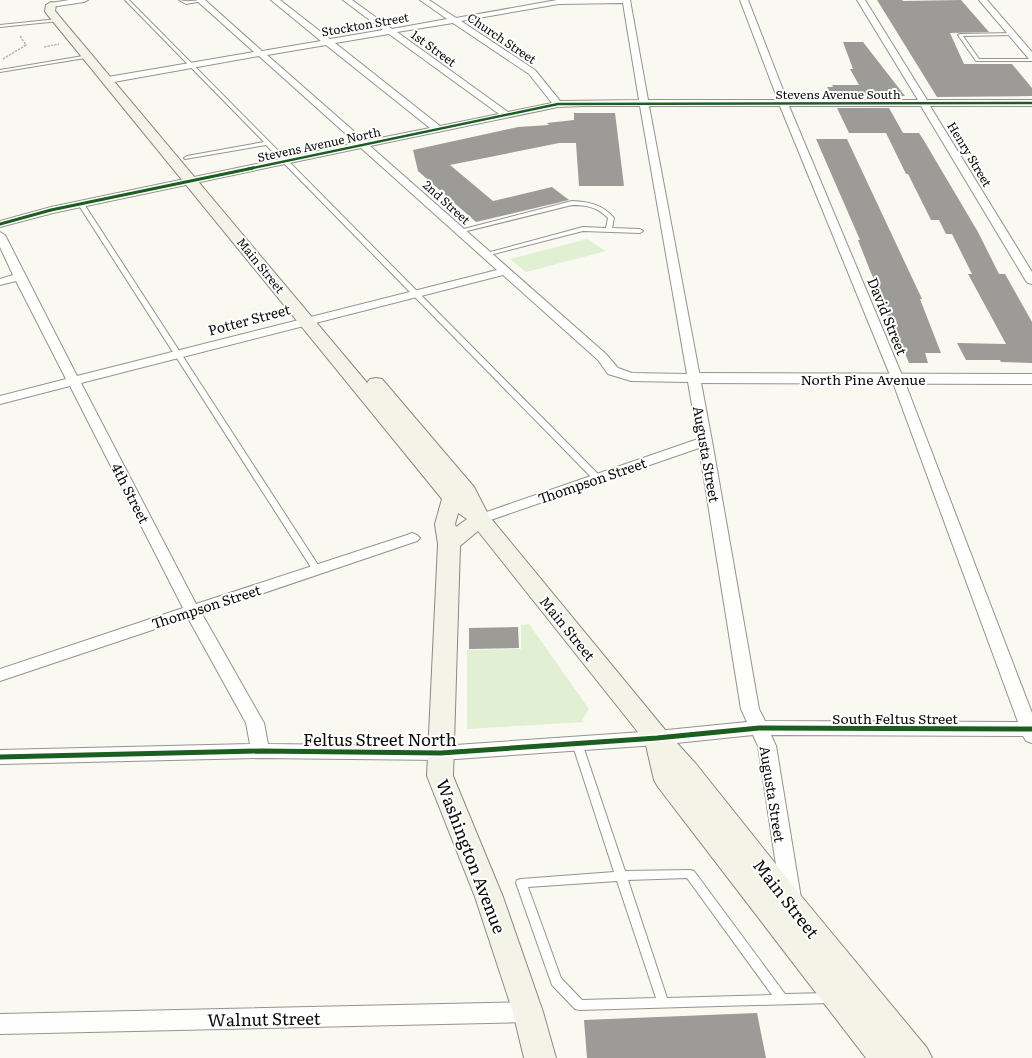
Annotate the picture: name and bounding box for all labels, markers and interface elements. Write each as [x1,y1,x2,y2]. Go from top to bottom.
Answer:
street label: Stockton Street [320,7,410,41]
street label: Church Street [464,8,540,68]
street label: 1st Street [408,26,460,71]
street label: Stevens Avenue South [775,85,901,103]
street label: Henry Street [943,118,997,190]
street label: Stevens Avenue North [256,122,382,166]
street label: 2nd Street [419,176,475,228]
street label: Main Street [233,233,289,297]
street label: David Street [863,274,913,358]
street label: Potter Street [206,298,293,340]
street label: North Pine Avenue [801,369,925,389]
street label: Augusta Street [689,404,725,504]
street label: Thompson Street [535,452,649,508]
street label: 4th Street [107,459,155,527]
street label: Thompson Street [149,579,263,633]
street label: Main Street [536,591,601,665]
street label: South Feltus Street [832,708,958,728]
street label: Feltus Street North [303,726,457,751]
street label: Augusta Street [756,744,791,844]
street label: Washington Avenue [431,775,513,937]
street label: Main Street [748,853,826,943]
street label: Walnut Street [207,1005,321,1031]

